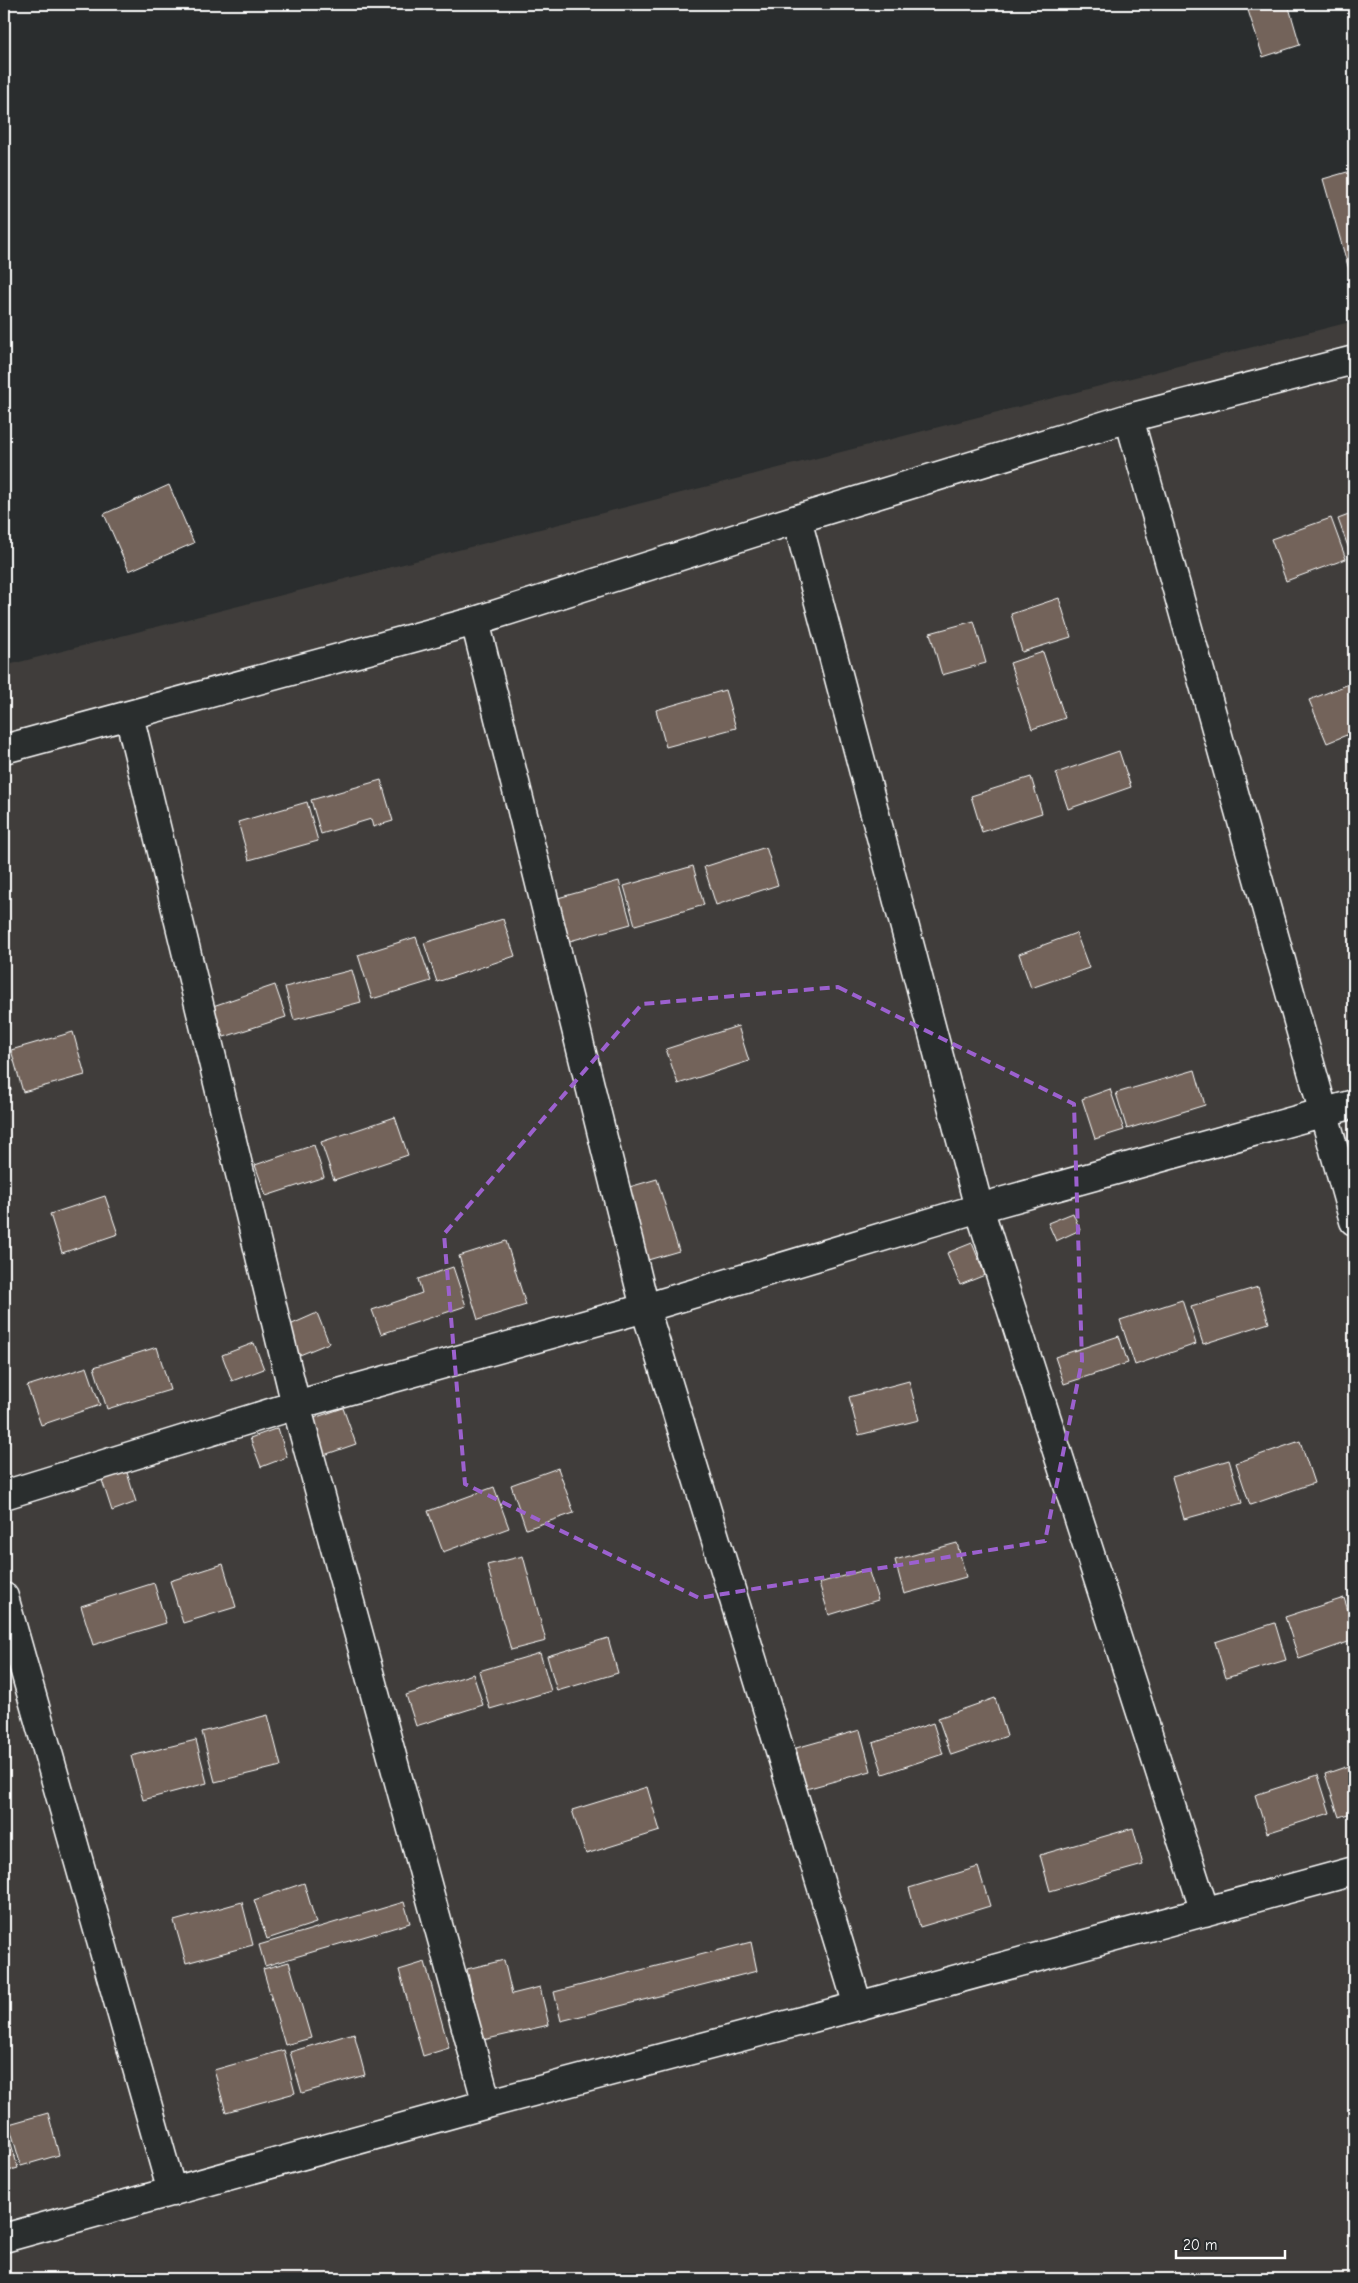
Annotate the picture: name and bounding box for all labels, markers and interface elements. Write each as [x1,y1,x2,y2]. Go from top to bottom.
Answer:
scale bar [1176,2228,1284,2260]
text: 20 m [1183,2236,1217,2254]

